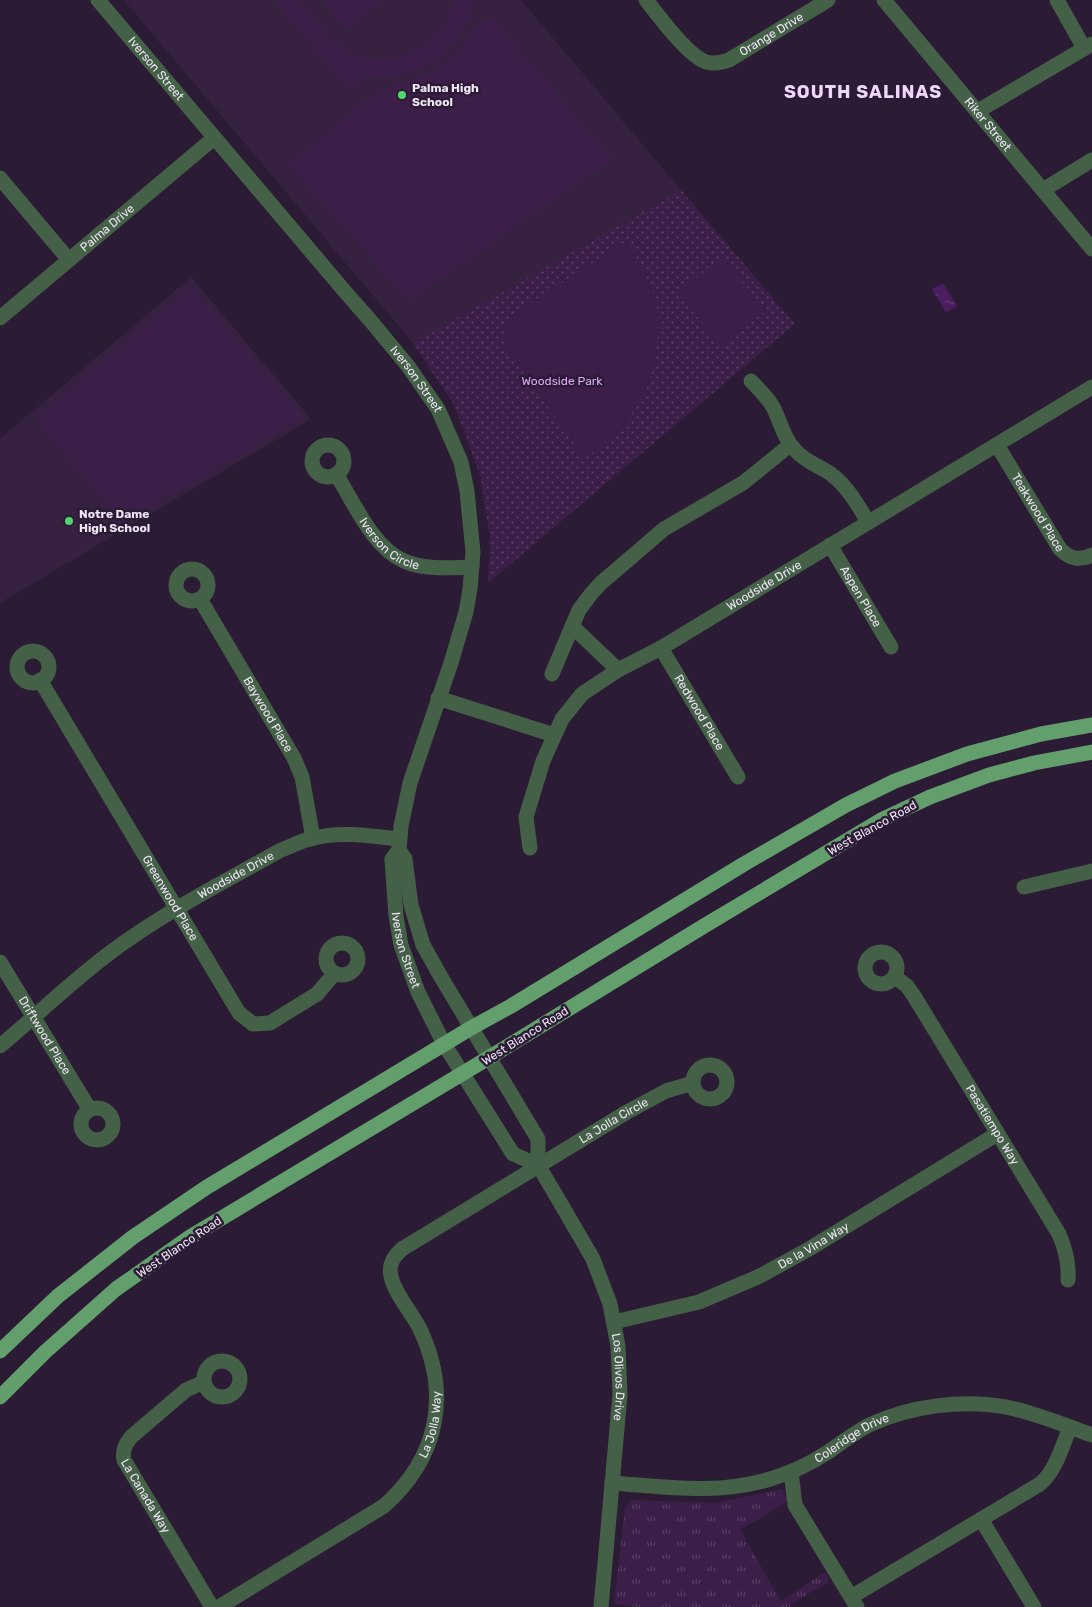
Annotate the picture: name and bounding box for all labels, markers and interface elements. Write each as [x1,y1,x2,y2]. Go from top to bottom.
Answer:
street label: Orange Drive [737,9,806,59]
street label: Iverson Street [125,34,187,104]
place label: Palma High School [412,81,479,109]
district label: SOUTH SALINAS [784,81,942,103]
marker: Palma High School [396,89,408,101]
street label: Riker Street [962,95,1014,154]
street label: Palma Drive [77,201,137,255]
street label: Iverson Street [387,343,446,414]
park label: Woodside Park [521,374,603,388]
street label: Teakwood Place [1009,471,1067,555]
place label: Notre Dame High School [79,507,150,535]
marker: Notre Dame High School [63,515,75,527]
street label: Iverson Circle [356,515,421,573]
street label: Woodside Drive [724,557,804,614]
street label: Aspen Place [837,563,885,630]
street label: Redwood Place [671,672,728,753]
street label: Baywood Place [241,674,296,755]
street label: West Blanco Road [825,798,919,858]
street label: Woodside Drive [195,848,276,902]
street label: Greenwood Place [139,853,201,944]
street label: Iverson Street [389,911,423,990]
street label: Driftwood Place [16,994,74,1077]
street label: West Blanco Road [479,1004,571,1068]
street label: Pasatiempo Way [963,1082,1022,1168]
street label: La Jolla Circle [577,1095,651,1146]
street label: West Blanco Road [134,1213,224,1281]
street label: De la Vina Way [775,1219,852,1272]
street label: Los Olivos Drive [609,1332,627,1422]
street label: La Jolla Way [416,1391,444,1460]
street label: Coleridge Drive [812,1410,891,1466]
street label: La Canada Way [118,1456,173,1536]

